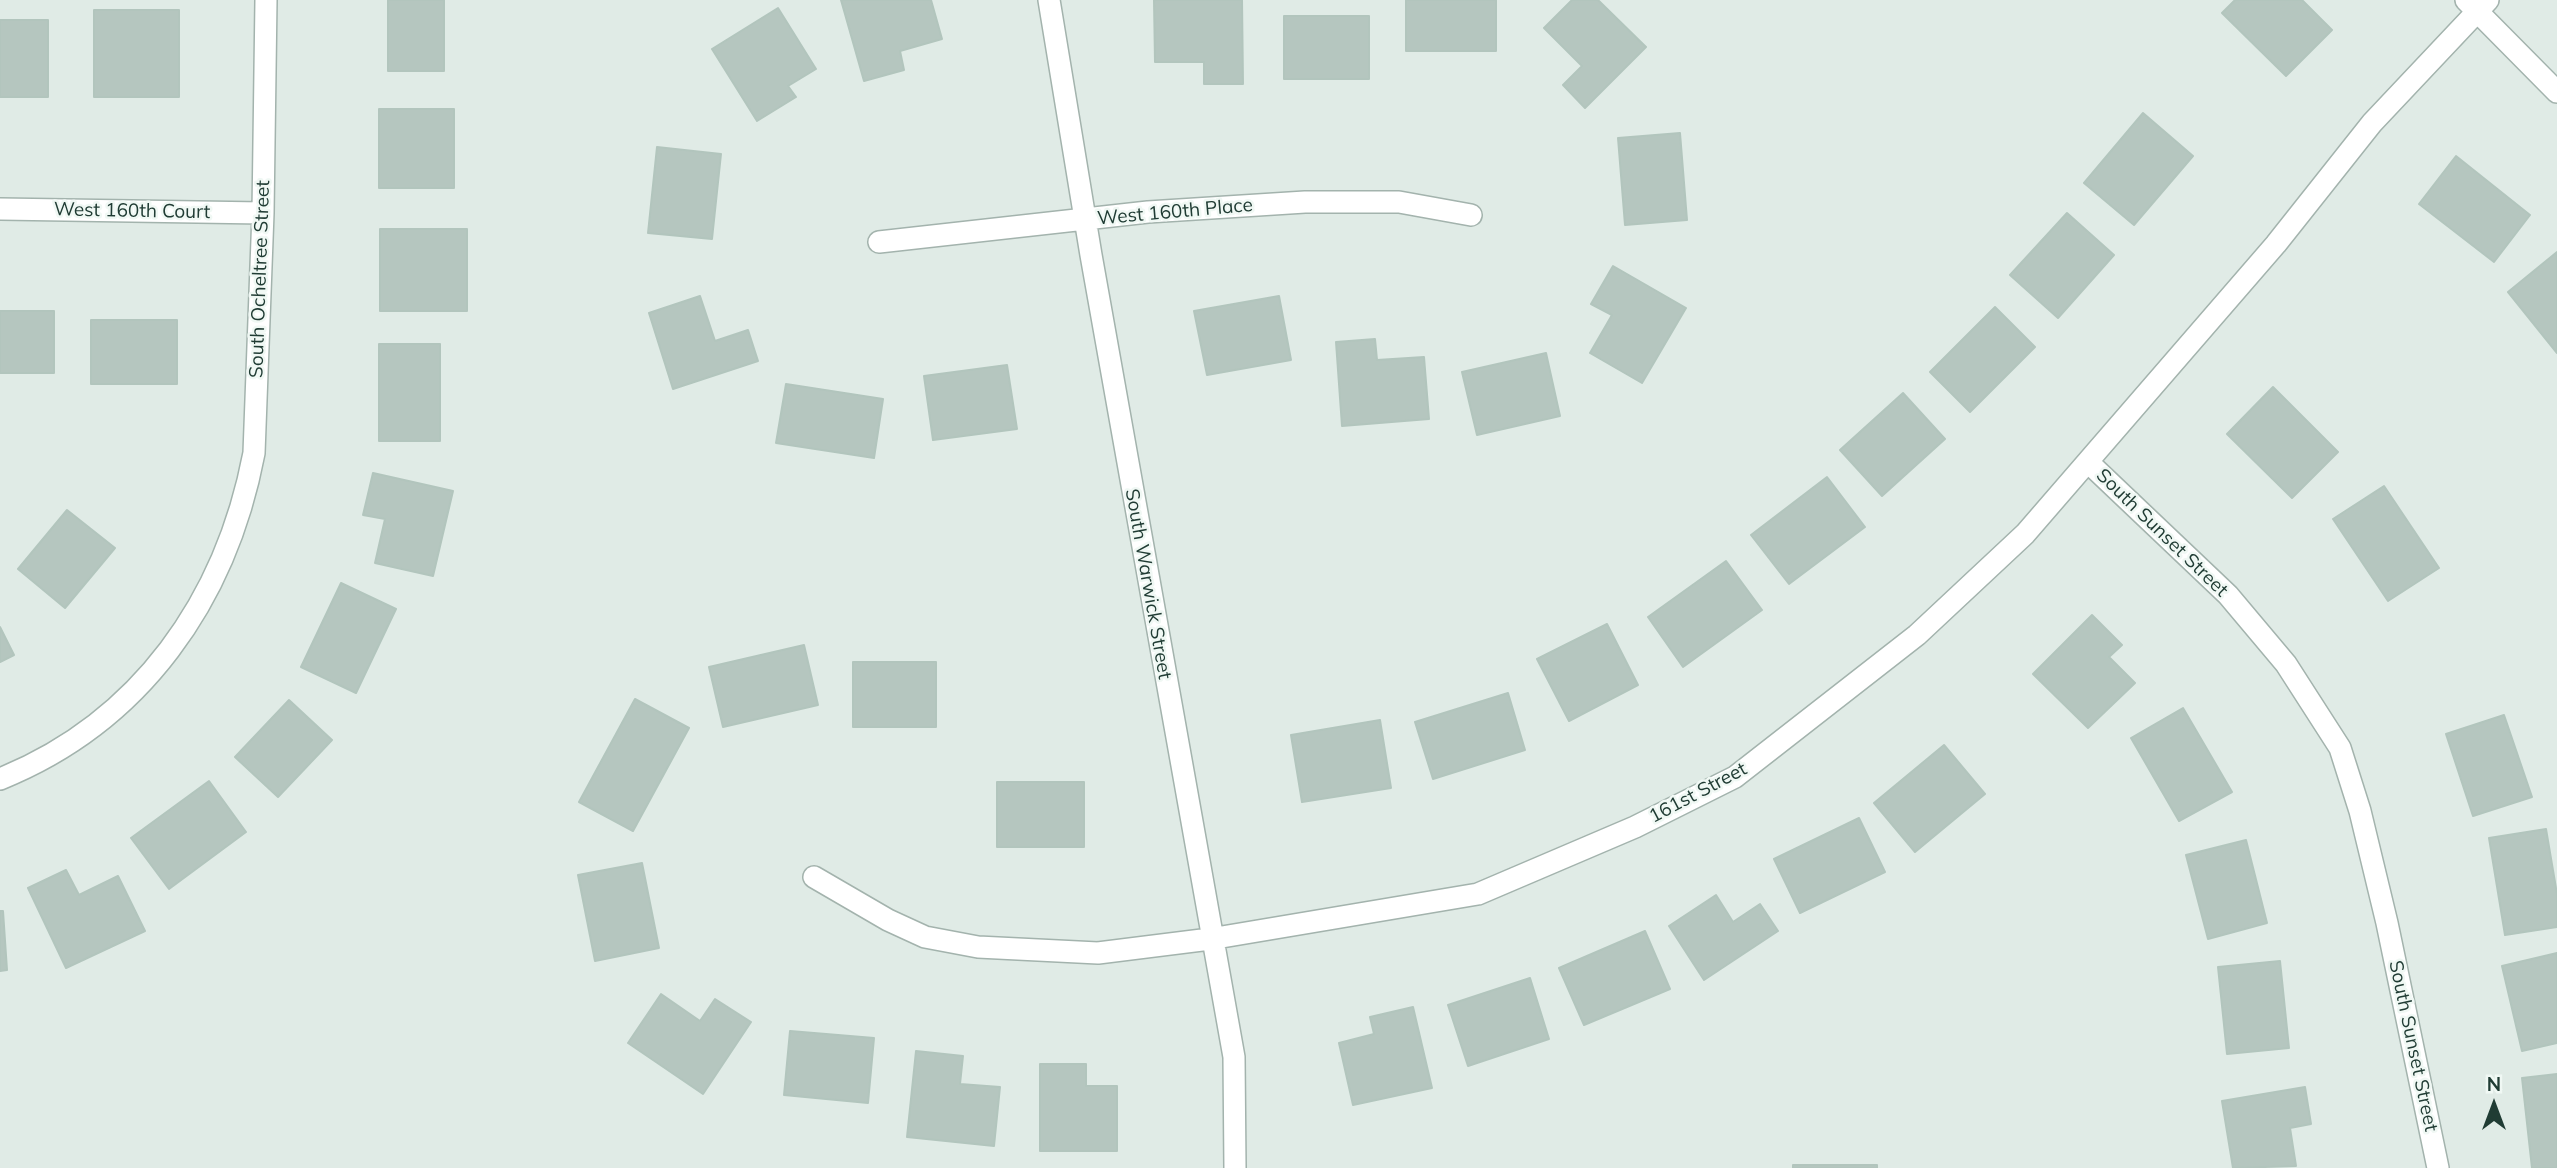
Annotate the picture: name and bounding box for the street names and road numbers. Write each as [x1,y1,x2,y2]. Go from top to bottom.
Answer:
street label: South Ocheltree Street [245,180,275,378]
street label: West 160th Place [1096,194,1254,230]
street label: West 160th Court [54,198,210,224]
street label: South Sunset Street [2091,464,2233,602]
street label: South Warwick Street [1120,487,1176,681]
street label: 161st Street [1645,758,1751,828]
street label: South Sunset Street [2384,958,2442,1134]

